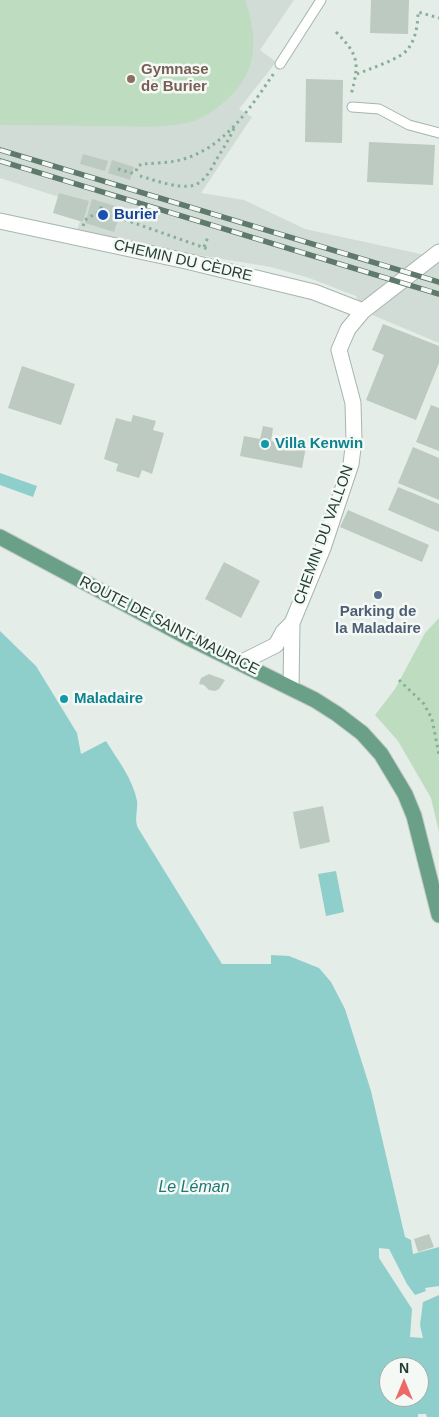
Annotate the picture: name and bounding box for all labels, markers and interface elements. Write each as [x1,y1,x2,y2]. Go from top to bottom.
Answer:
place label: Gymnase de Burier [141,61,209,96]
marker: Gymnase de Burier [125,73,137,85]
place label: Burier [114,206,158,224]
marker: Burier [96,208,110,222]
street label: CHEMIN DU CÈDRE [112,236,254,286]
place label: Villa Kenwin [275,435,363,453]
marker: Villa Kenwin [259,438,271,450]
street label: CHEMIN DU VALLON [290,463,358,607]
street label: ROUTE DE SAINT-MAURICE [76,573,262,679]
marker: Parking de la Maladaire [372,589,384,601]
place label: Parking de la Maladaire [335,603,421,638]
place label: Maladaire [74,690,143,708]
marker: Maladaire [58,693,70,705]
water label: Le Léman [158,1178,230,1198]
north arrow [379,1357,429,1407]
text: N [399,1360,409,1376]

